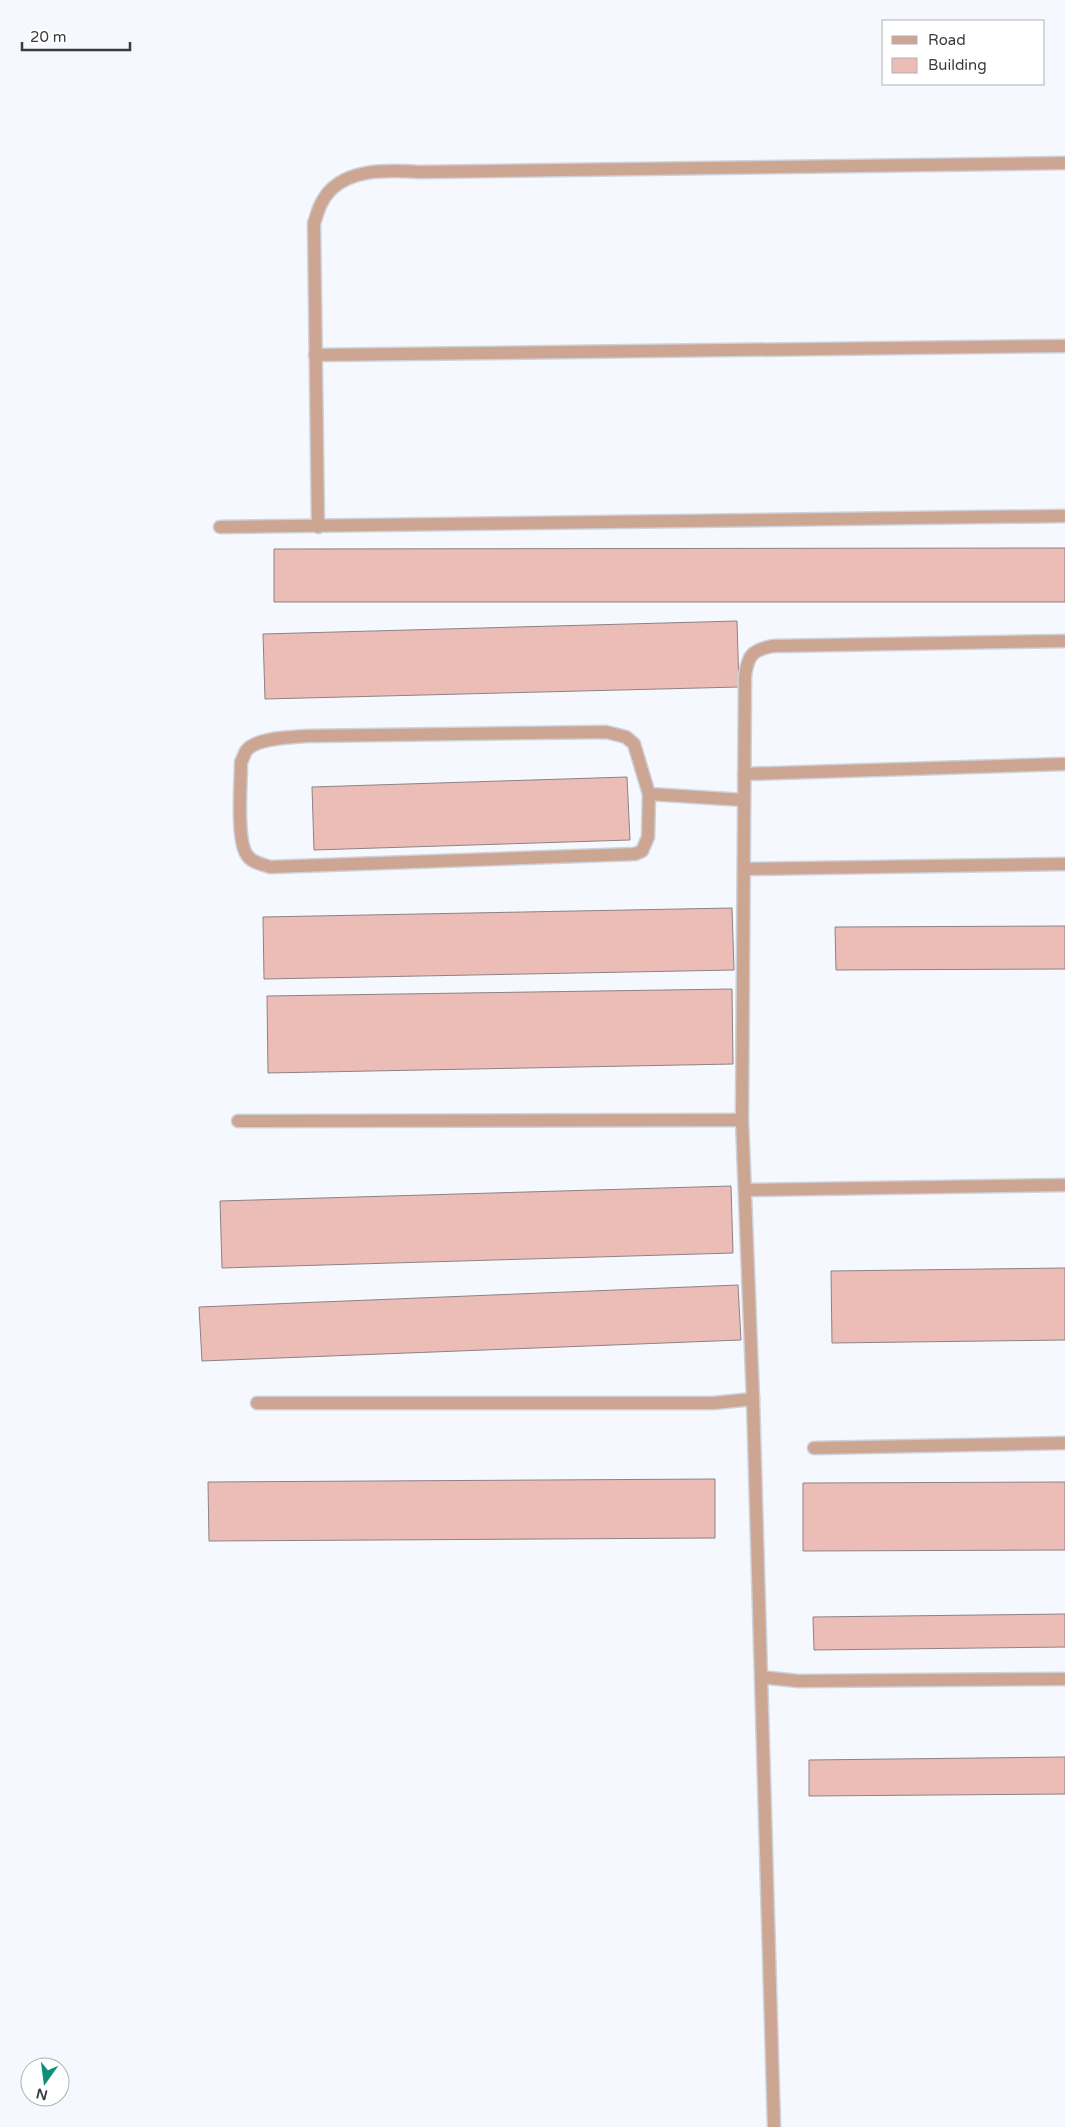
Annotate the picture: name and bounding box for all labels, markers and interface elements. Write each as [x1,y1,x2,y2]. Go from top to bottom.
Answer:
scale bar [22,20,130,52]
legend [882,20,1045,85]
text: 20 m [30,28,67,46]
text: Road [928,31,966,49]
text: Building [928,56,987,74]
north arrow [20,2057,70,2107]
text: N [34,2085,49,2104]

